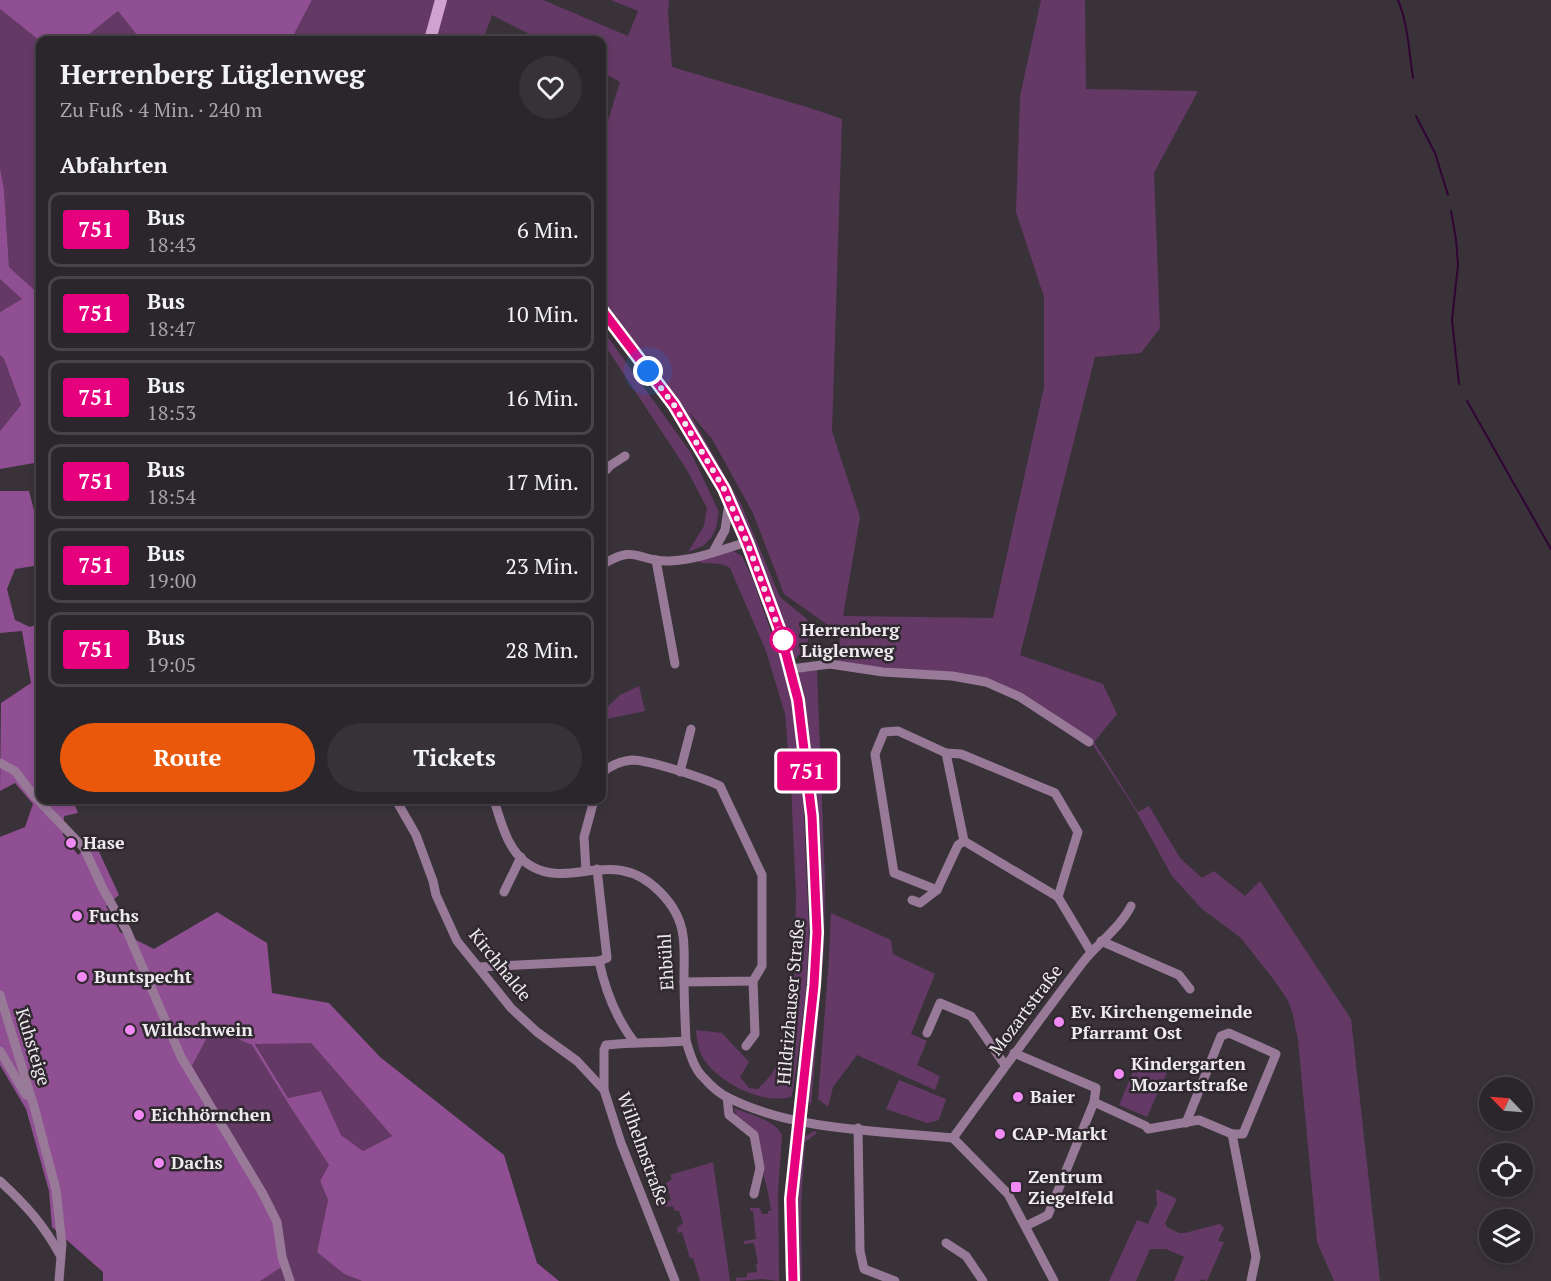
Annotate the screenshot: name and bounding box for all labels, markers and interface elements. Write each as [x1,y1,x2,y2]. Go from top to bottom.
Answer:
text: Herrenberg Lüglenweg [60,55,365,92]
button: heart [519,56,582,119]
text: Zu Fuß · 4 Min. · 240 m [60,96,262,123]
text: Abfahrten [60,150,168,179]
text: Bus [147,202,185,231]
text: 751 [78,215,114,243]
text: 6 Min. [517,215,579,244]
text: 18:43 [147,231,196,258]
text: Bus [147,286,185,315]
text: 751 [78,299,114,327]
text: 10 Min. [505,299,579,328]
text: 18:47 [147,315,196,342]
your location [633,356,663,386]
text: Bus [147,370,185,399]
text: 751 [78,383,114,411]
text: 16 Min. [505,383,579,412]
text: 18:53 [147,399,196,426]
text: Bus [147,454,185,483]
text: 751 [78,467,114,495]
text: 17 Min. [505,467,579,496]
text: 18:54 [147,483,196,510]
text: Bus [147,538,185,567]
text: 751 [78,551,114,579]
text: 23 Min. [505,551,579,580]
text: 19:00 [147,567,196,594]
place label: Herrenberg Lüglenweg [801,617,900,662]
text: Bus [147,622,185,651]
marker: Herrenberg Lüglenweg [770,627,796,653]
text: 751 [78,635,114,663]
text: 28 Min. [505,635,579,664]
text: 19:05 [147,651,196,678]
button: Route [60,723,315,792]
button: Tickets [327,723,582,792]
line badge: 751 [772,752,842,790]
text: 751 [789,757,825,785]
place label: Hase [83,830,125,854]
marker: Hase [64,836,78,850]
place label: Fuchs [89,903,139,927]
marker: Fuchs [70,909,84,923]
street label: Hildrizhauser Straße [771,918,809,1086]
street label: Kirchhalde [464,923,537,1006]
street label: Ehbühl [652,933,678,991]
street label: Mozartstraße [983,959,1067,1060]
place label: Buntspecht [94,964,192,988]
marker: Buntspecht [75,970,89,984]
place label: Ev. Kirchengemeinde Pfarramt Ost [1071,999,1253,1044]
street label: Kuhsteige [11,1005,57,1088]
marker: Ev. Kirchengemeinde Pfarramt Ost [1052,1015,1066,1029]
place label: Wildschwein [142,1017,253,1041]
marker: Wildschwein [123,1023,137,1037]
place label: Kindergarten Mozartstraße [1131,1051,1248,1096]
marker: Kindergarten Mozartstraße [1112,1067,1126,1081]
north arrow [1479,1077,1533,1131]
map controls [1479,1077,1533,1263]
place label: Baier [1030,1084,1075,1108]
street label: Wilhelmstraße [612,1089,676,1209]
marker: Baier [1011,1090,1025,1104]
place label: Eichhörnchen [151,1102,272,1126]
marker: Eichhörnchen [132,1108,146,1122]
place label: CAP-Markt [1012,1121,1107,1145]
marker: CAP-Markt [993,1127,1007,1141]
button: locate [1479,1143,1533,1197]
place label: Dachs [171,1150,223,1174]
marker: Dachs [152,1156,166,1170]
place label: Zentrum Ziegelfeld [1028,1164,1114,1209]
marker: Zentrum Ziegelfeld [1009,1180,1023,1194]
button: layers [1479,1209,1533,1263]

